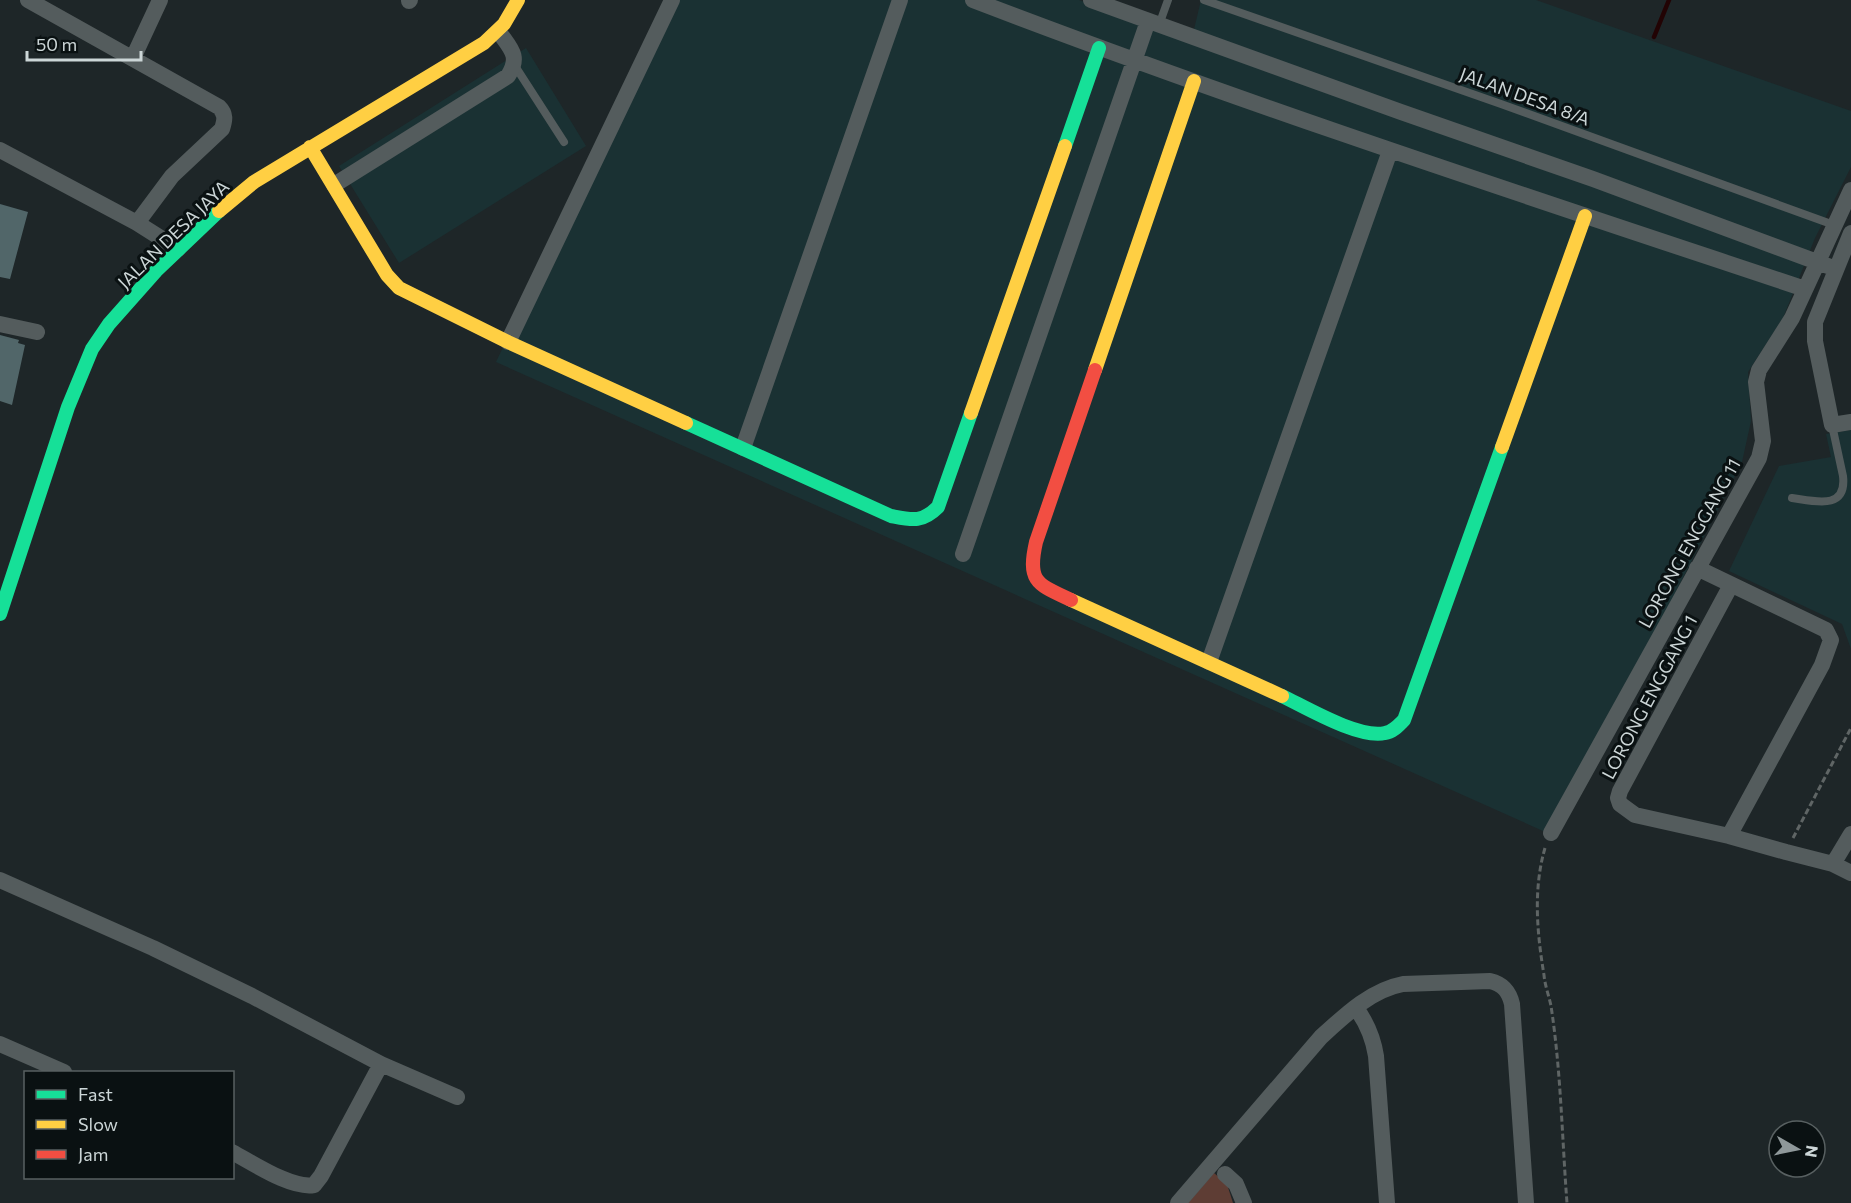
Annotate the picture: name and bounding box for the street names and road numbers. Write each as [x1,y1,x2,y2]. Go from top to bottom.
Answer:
street label: JALAN DESA 8/A [1457,62,1593,130]
street label: JALAN DESA JAYA [113,175,233,293]
street label: LORONG ENGGANG 11 [1633,455,1745,631]
street label: LORONG ENGGANG 1 [1596,611,1702,783]

